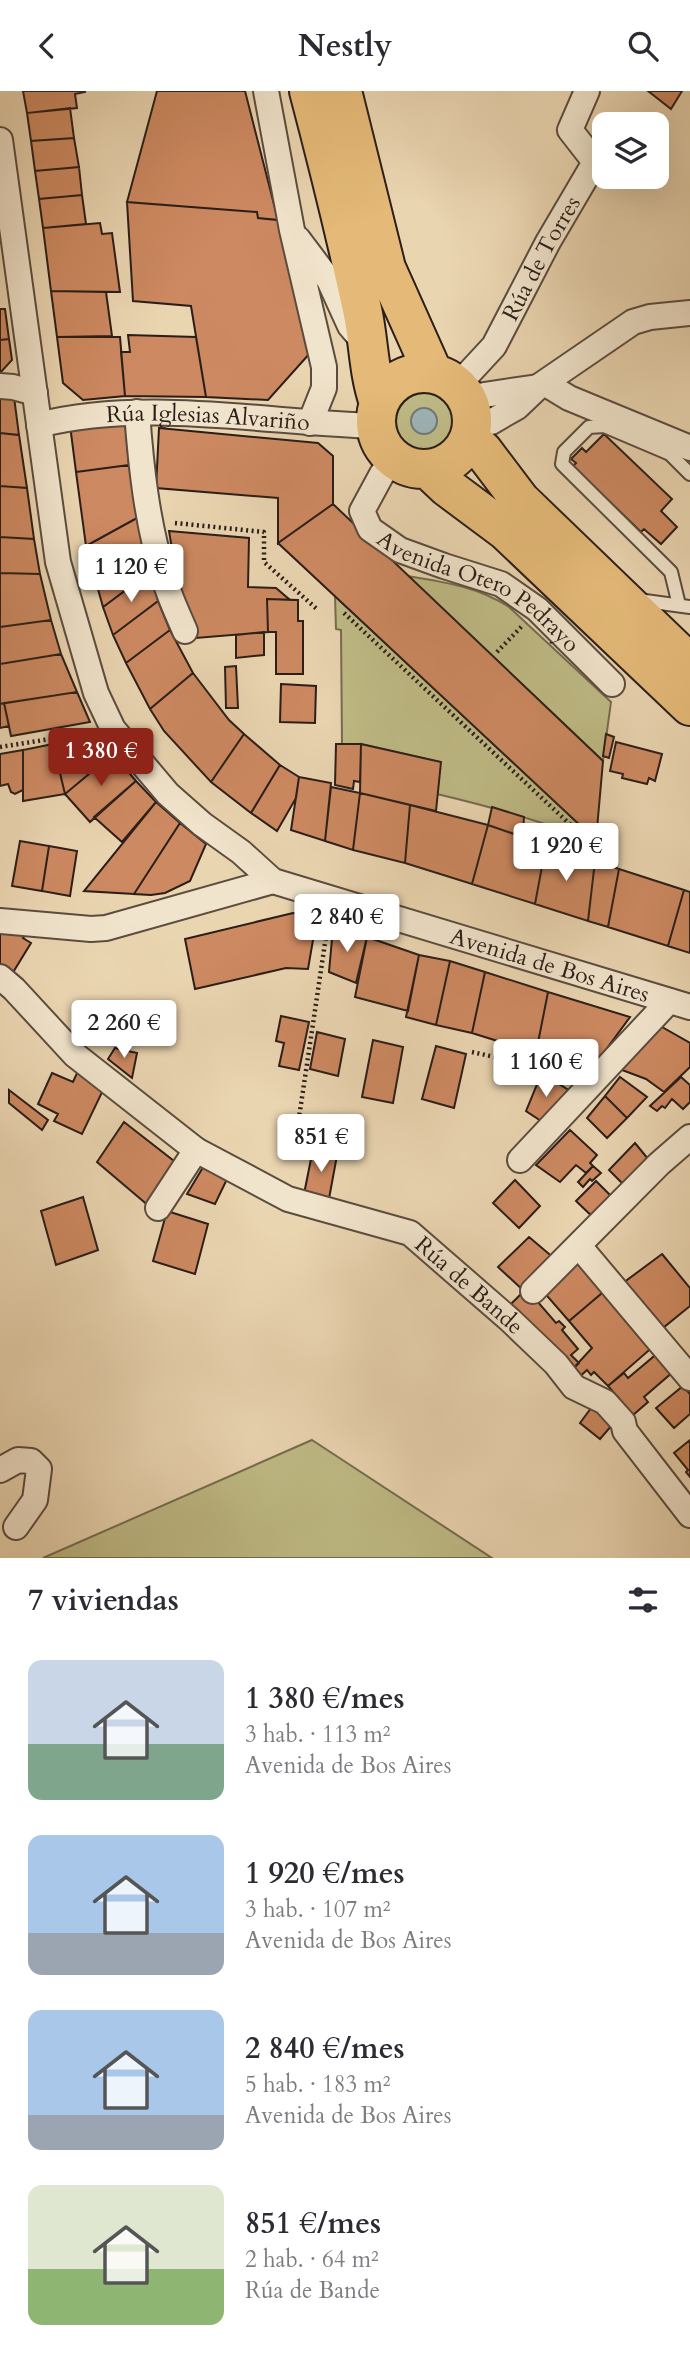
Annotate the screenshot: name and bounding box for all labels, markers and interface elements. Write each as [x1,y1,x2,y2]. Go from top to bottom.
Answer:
text: Nestly [298,24,392,68]
icon: back [28,27,66,65]
icon: search [624,27,662,65]
map controls [592,112,669,189]
button: layers [592,112,669,189]
street label: Rúa de Torres [495,190,588,326]
street label: Rúa Iglesias Alvariño [105,398,311,438]
street label: Avenida Otero Pedrayo [371,524,587,659]
pin: 1 120 € [66,545,196,604]
text: 1 120 € [94,551,168,582]
pin: 1 380 € [36,729,166,788]
text: 1 380 € [64,735,138,766]
pin: 1 920 € [501,823,631,883]
text: 1 920 € [529,830,603,861]
pin: 2 840 € [282,895,412,954]
text: 2 840 € [310,901,384,932]
street label: Avenida de Bos Aires [446,920,653,1010]
pin: 2 260 € [59,1000,189,1060]
text: 2 260 € [87,1007,161,1038]
pin: 1 160 € [481,1039,611,1099]
text: 1 160 € [509,1046,583,1077]
pin: 851 € [272,1115,370,1174]
text: 851 € [293,1121,349,1152]
street label: Rúa de Bande [408,1229,530,1341]
text: 7 viviendas [28,1580,179,1621]
icon: filters [624,1581,662,1619]
text: 1 380 €/mes [245,1678,405,1719]
icon: home [84,1688,168,1772]
text: 3 hab. · 113 m² [245,1719,391,1750]
text: Avenida de Bos Aires [245,1750,452,1781]
text: 1 920 €/mes [245,1853,405,1894]
icon: home [84,1863,168,1947]
text: 3 hab. · 107 m² [245,1894,391,1925]
text: Avenida de Bos Aires [245,1925,452,1956]
text: 2 840 €/mes [245,2028,405,2069]
icon: home [84,2038,168,2122]
text: 5 hab. · 183 m² [245,2069,391,2100]
text: Avenida de Bos Aires [245,2100,452,2131]
text: 851 €/mes [245,2203,381,2244]
icon: home [84,2213,168,2297]
text: 2 hab. · 64 m² [245,2244,379,2275]
text: Rúa de Bande [245,2275,380,2306]

